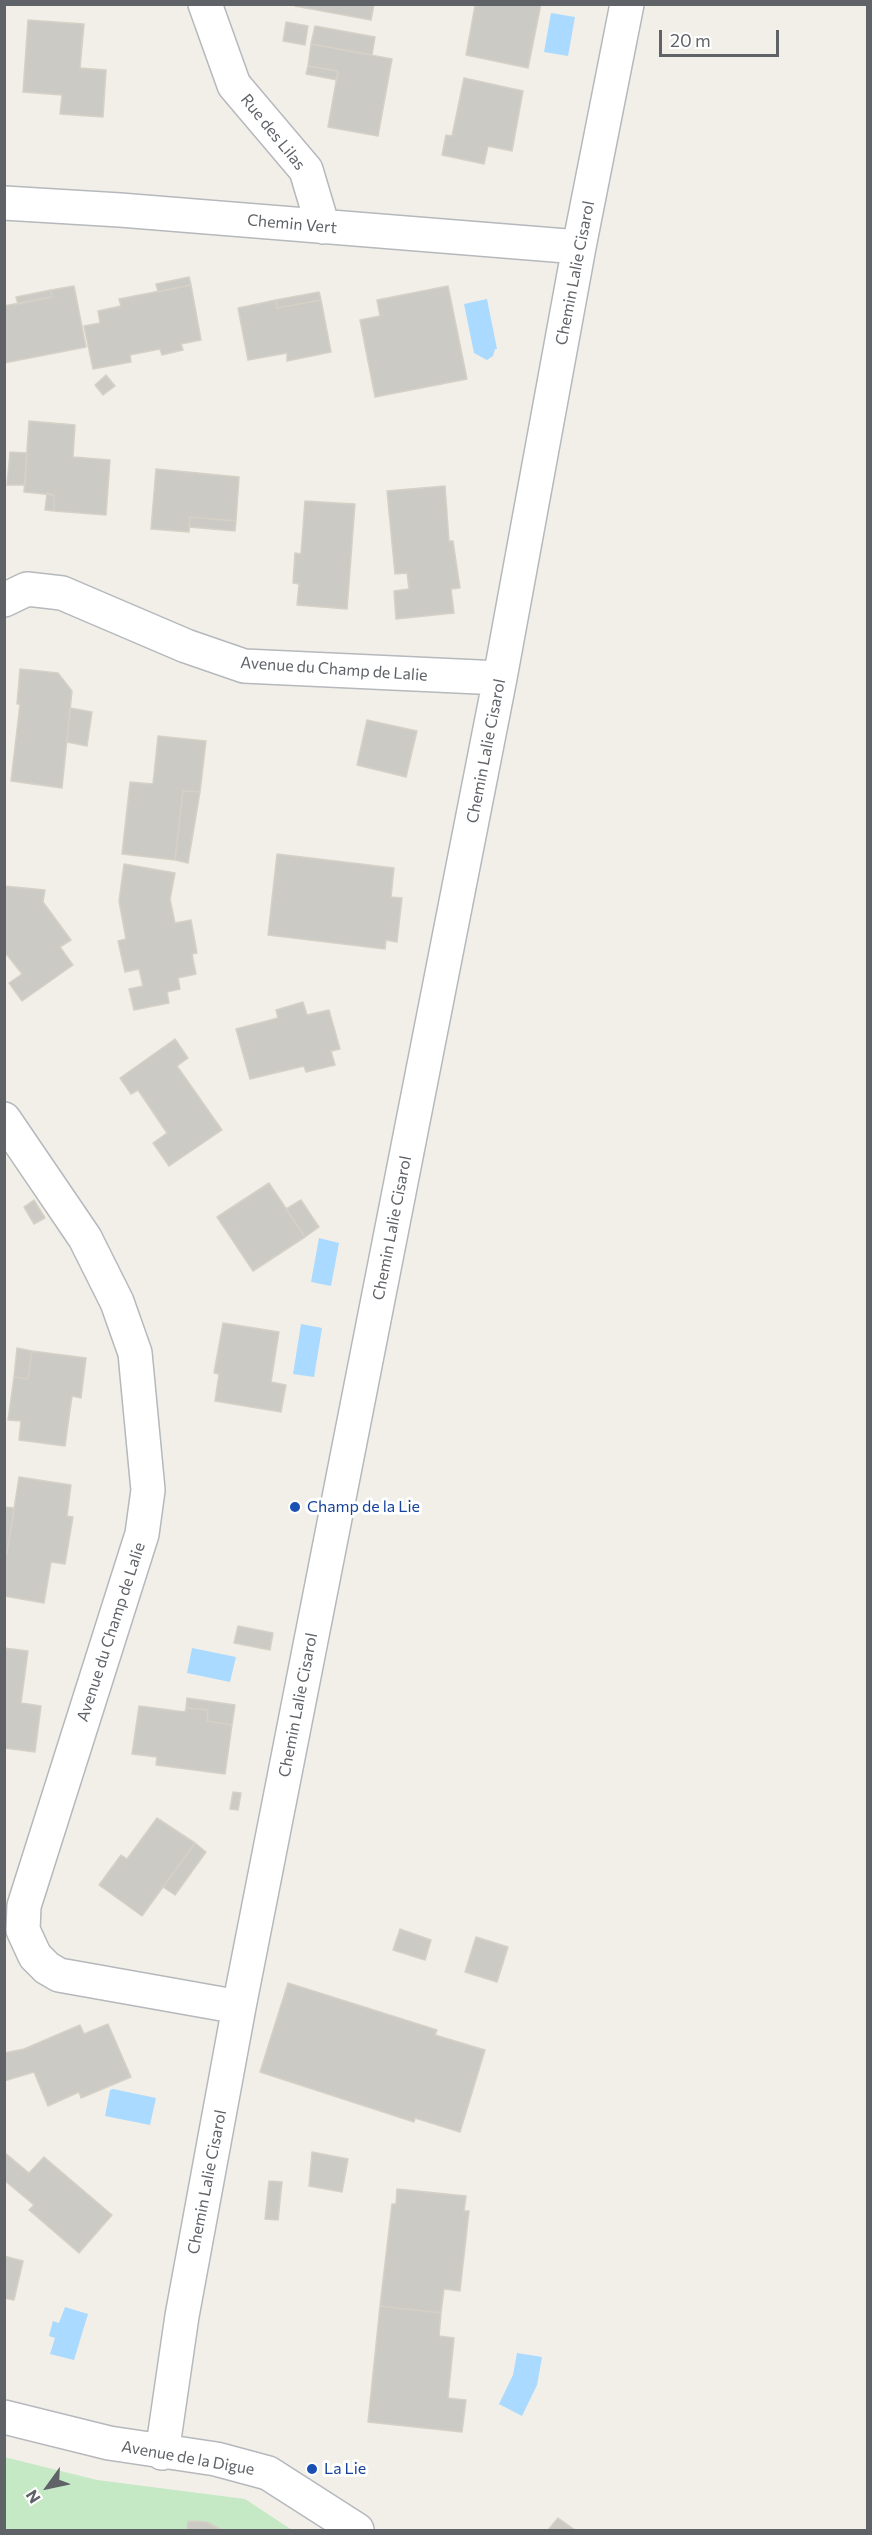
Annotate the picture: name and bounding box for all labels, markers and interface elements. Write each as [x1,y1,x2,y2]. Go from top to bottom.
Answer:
scale bar [662,18,782,56]
text: 20 m [670,29,711,51]
street label: Rue des Lilas [237,90,309,174]
street label: Chemin Lalie Cisarol [552,199,598,347]
street label: Chemin Vert [246,211,338,237]
street label: Avenue du Champ de Lalie [240,653,428,685]
street label: Chemin Lalie Cisarol [463,677,509,825]
street label: Chemin Lalie Cisarol [369,1154,415,1302]
place label: Champ de la Lie [307,1497,420,1517]
marker: Champ de la Lie [288,1500,302,1514]
street label: Avenue du Champ de Lalie [73,1540,149,1724]
street label: Chemin Lalie Cisarol [275,1631,321,1779]
street label: Chemin Lalie Cisarol [184,2108,230,2256]
street label: Avenue de la Digue [120,2437,256,2479]
north arrow [18,2457,78,2517]
place label: La Lie [324,2459,366,2479]
marker: La Lie [305,2462,319,2476]
text: N [21,2487,44,2507]

